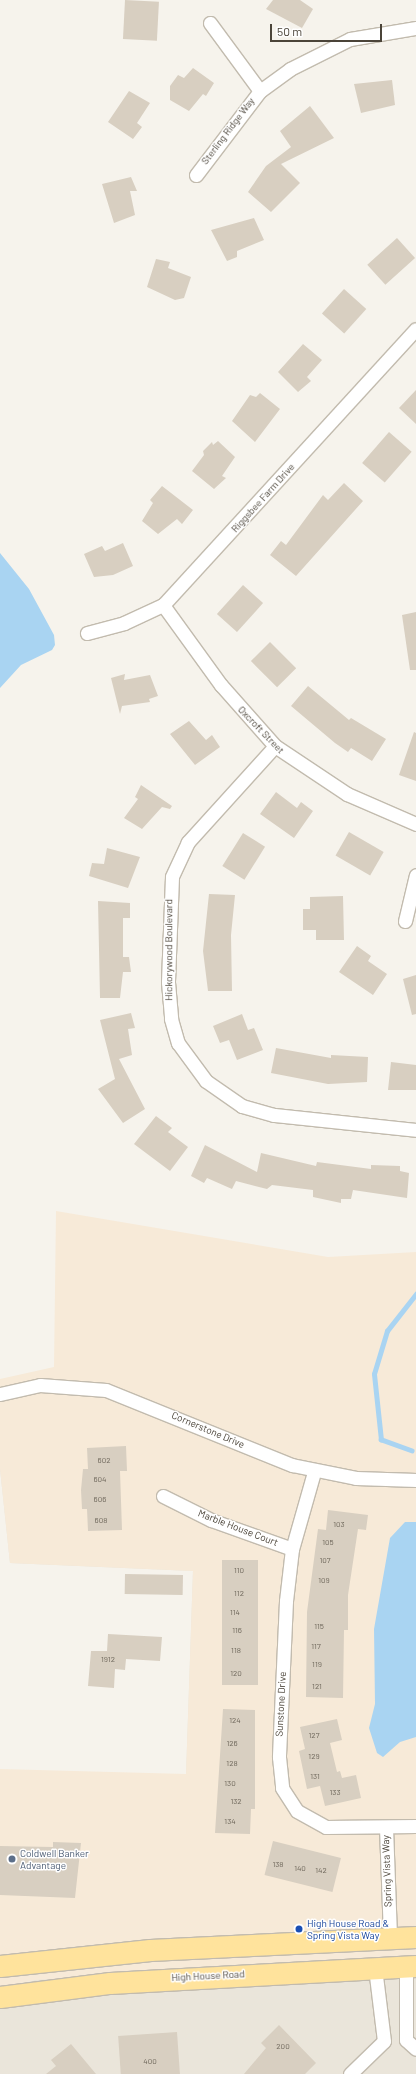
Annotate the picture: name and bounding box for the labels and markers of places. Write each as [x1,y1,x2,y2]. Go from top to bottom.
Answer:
place label: Coldwell Banker Advantage [20,1847,89,1870]
marker: Coldwell Banker Advantage [7,1854,17,1864]
place label: High House Road & Spring Vista Way [307,1917,389,1940]
marker: High House Road & Spring Vista Way [294,1924,304,1934]

